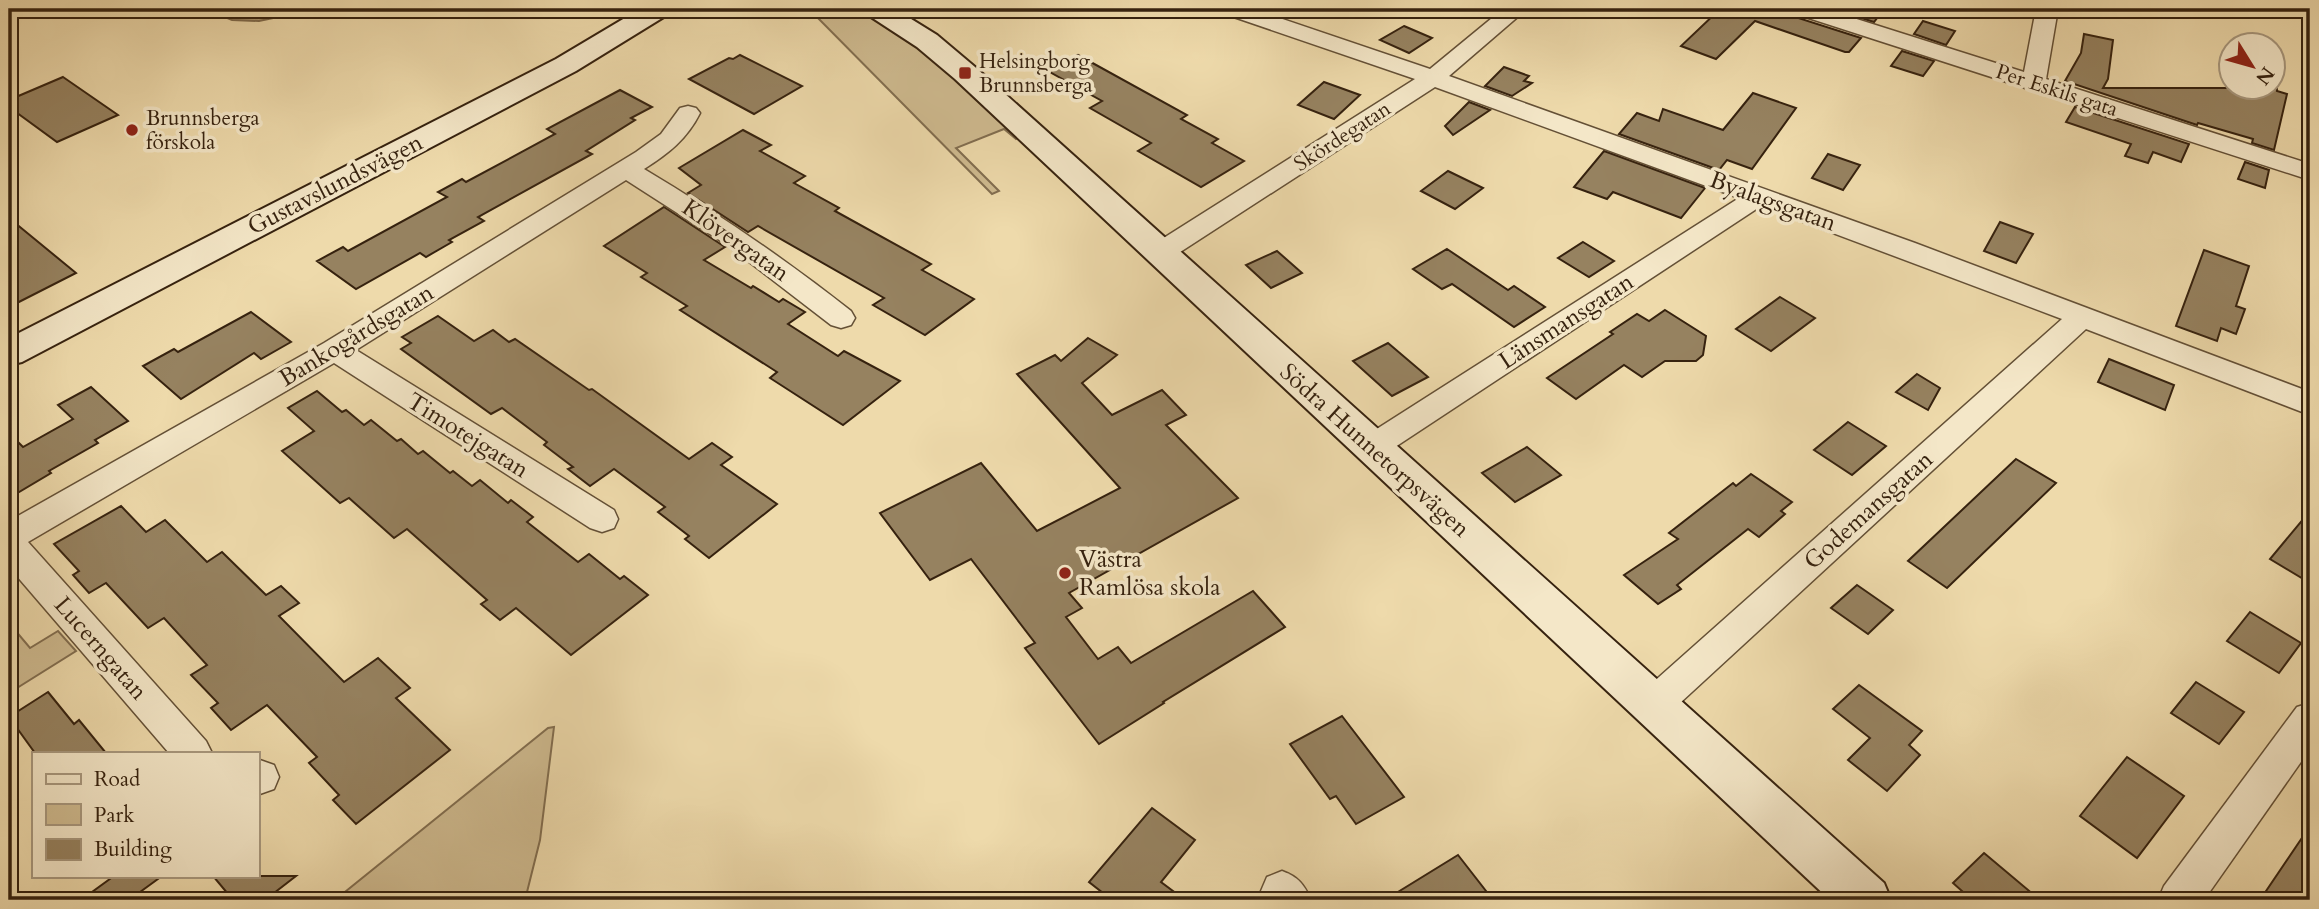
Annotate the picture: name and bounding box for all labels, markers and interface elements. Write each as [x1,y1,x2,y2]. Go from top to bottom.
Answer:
north arrow [2218,32,2288,102]
place label: Helsingborg Brunnsberga [979,47,1093,100]
street label: Per Eskils gata [1992,57,2122,124]
text: N [2249,61,2280,90]
marker: Helsingborg Brunnsberga [957,65,973,81]
street label: Skördegatan [1288,94,1396,179]
place label: Brunnsberga förskola [146,104,260,157]
marker: Brunnsberga förskola [124,122,140,138]
street label: Gustavslundsvägen [242,126,429,243]
street label: Byalagsgatan [1705,163,1841,240]
street label: Klövergatan [675,191,796,290]
street label: Länsmansgatan [1492,265,1640,377]
street label: Bankogårdsgatan [273,276,440,395]
street label: Södra Hunnetorpsvägen [1272,356,1477,545]
street label: Timotejgatan [400,385,535,486]
street label: Godemansgatan [1797,443,1940,577]
place label: Västra Ramlösa skola [1079,543,1221,604]
marker: Västra Ramlösa skola [1057,565,1073,581]
street label: Lucerngatan [46,589,155,707]
legend [32,752,259,878]
text: Road [94,765,140,794]
text: Park [94,801,135,830]
text: Building [94,835,172,864]

